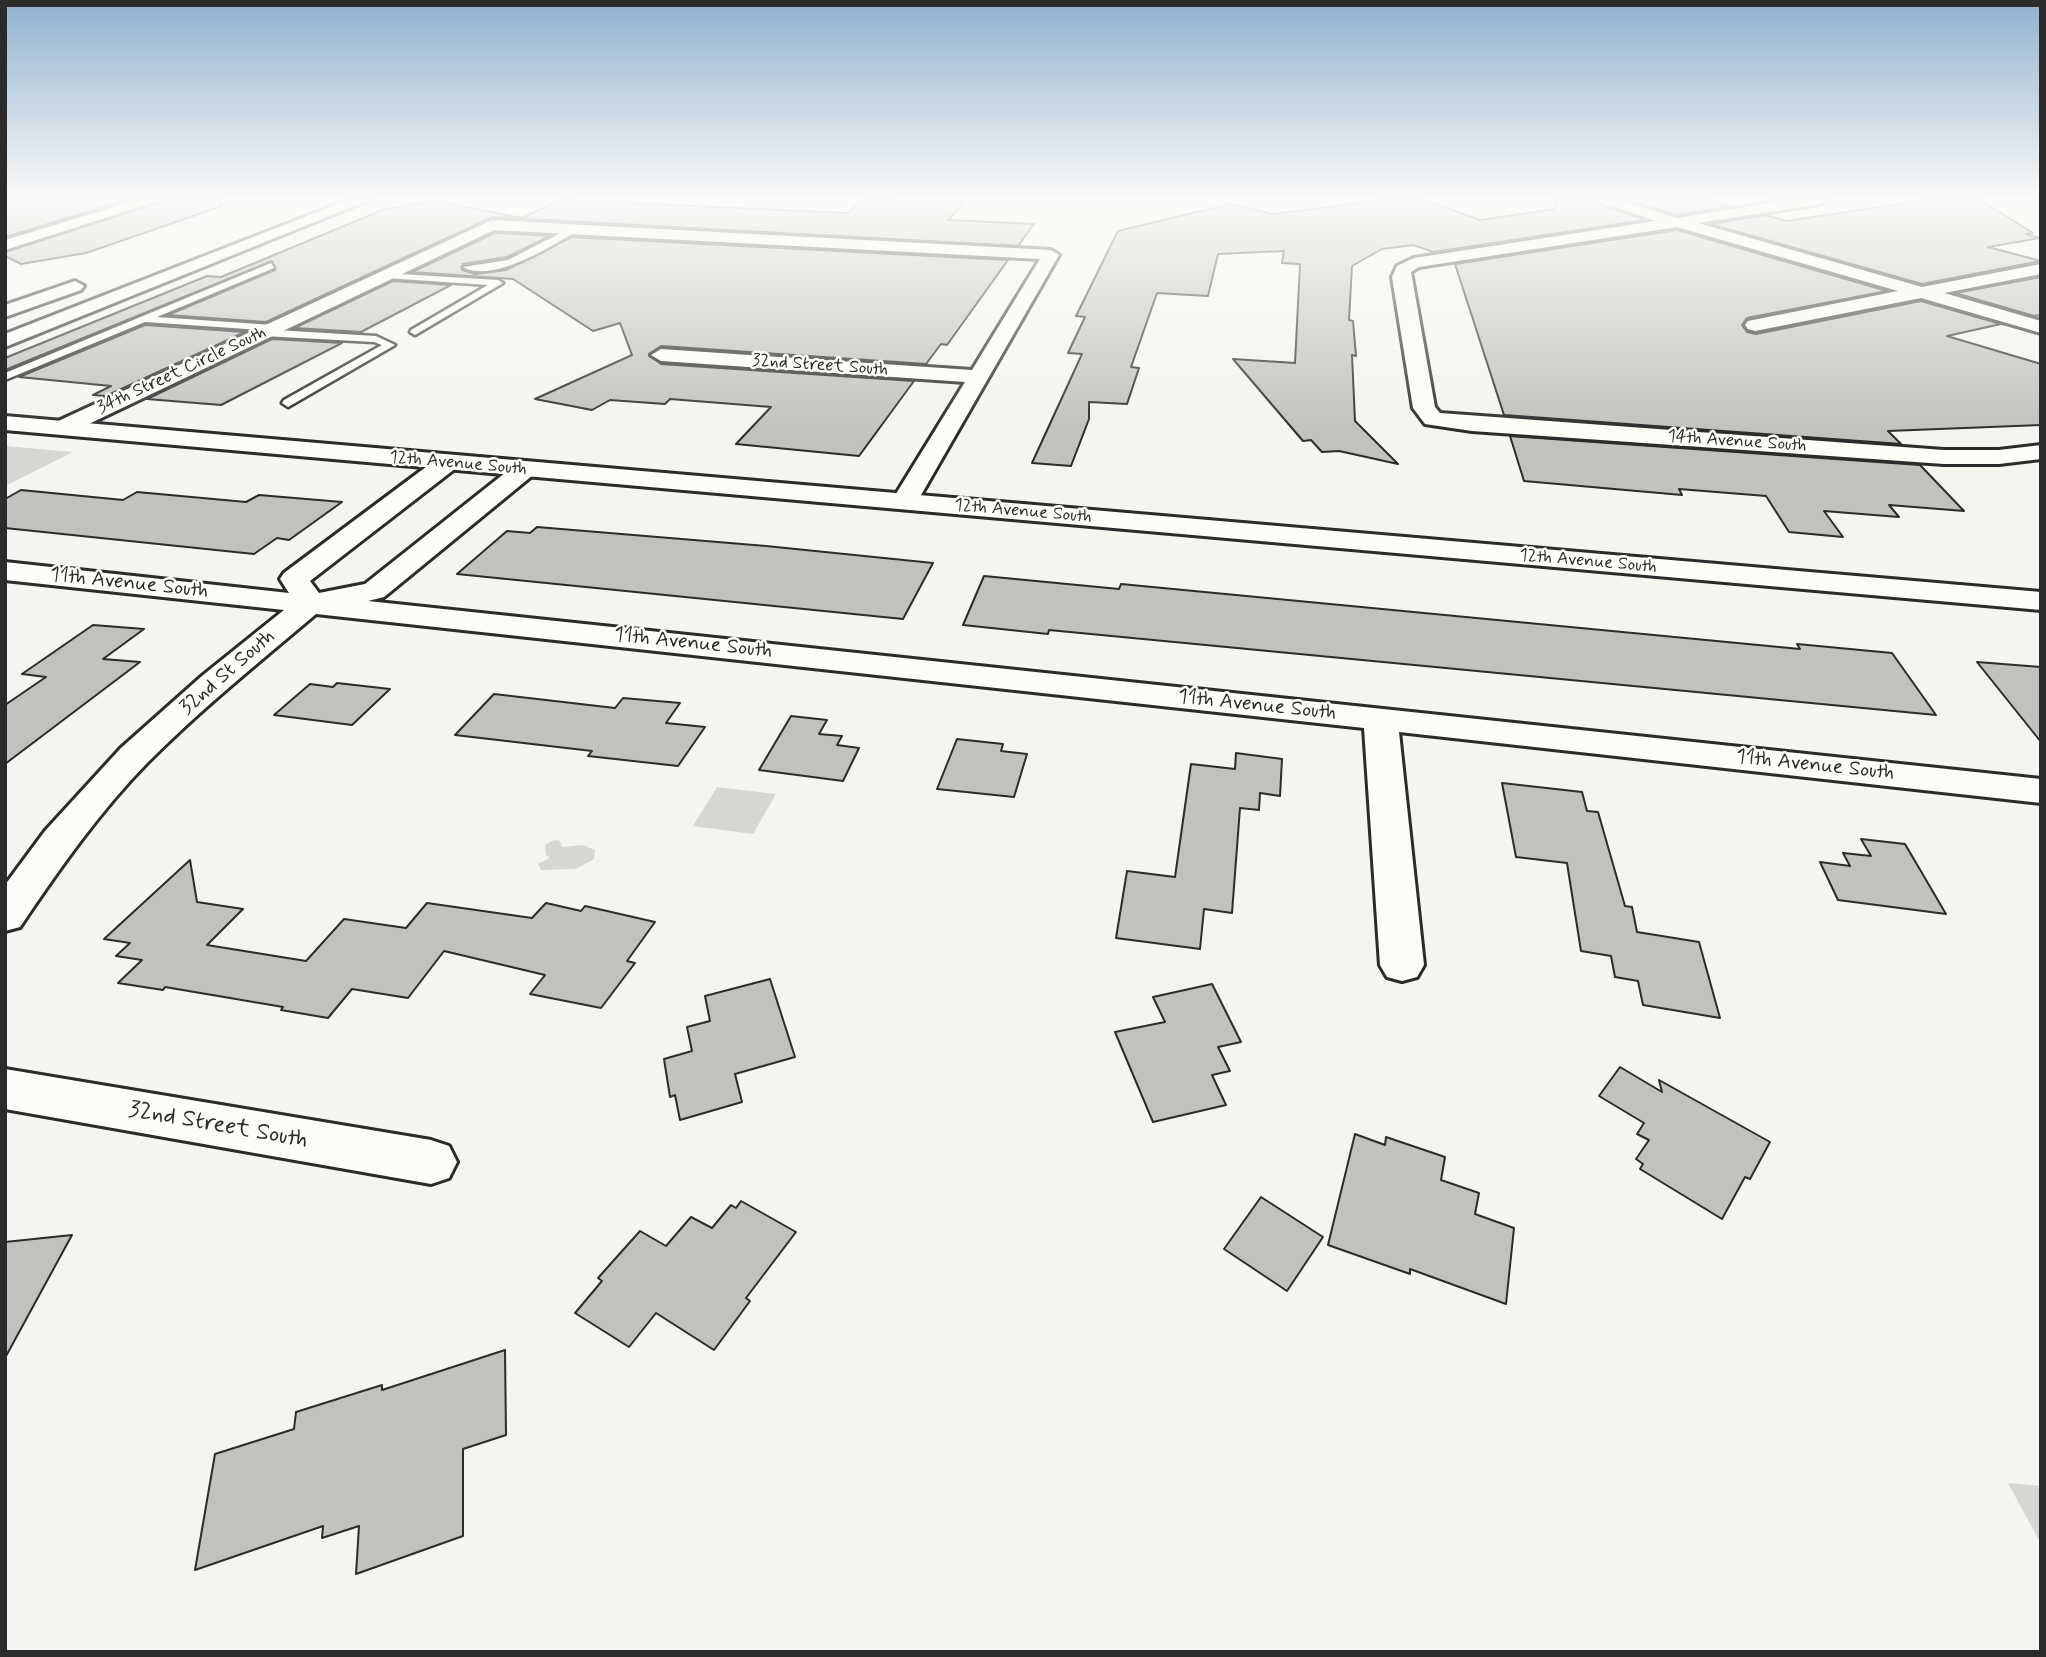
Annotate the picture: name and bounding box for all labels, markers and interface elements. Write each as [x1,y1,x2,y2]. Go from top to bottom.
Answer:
street label: 34th Street Circle South [94,322,270,420]
street label: 32nd Street South [751,350,889,382]
street label: 14th Avenue South [1667,426,1807,458]
street label: 12th Avenue South [388,447,528,481]
street label: 12th Avenue South [953,495,1093,529]
street label: 12th Avenue South [1518,545,1658,579]
street label: 11th Avenue South [49,563,209,605]
street label: 11th Avenue South [613,623,773,665]
street label: 32nd St South [175,625,281,721]
street label: 11th Avenue South [1177,685,1337,727]
street label: 11th Avenue South [1735,745,1895,787]
street label: 32nd Street South [126,1096,310,1156]

